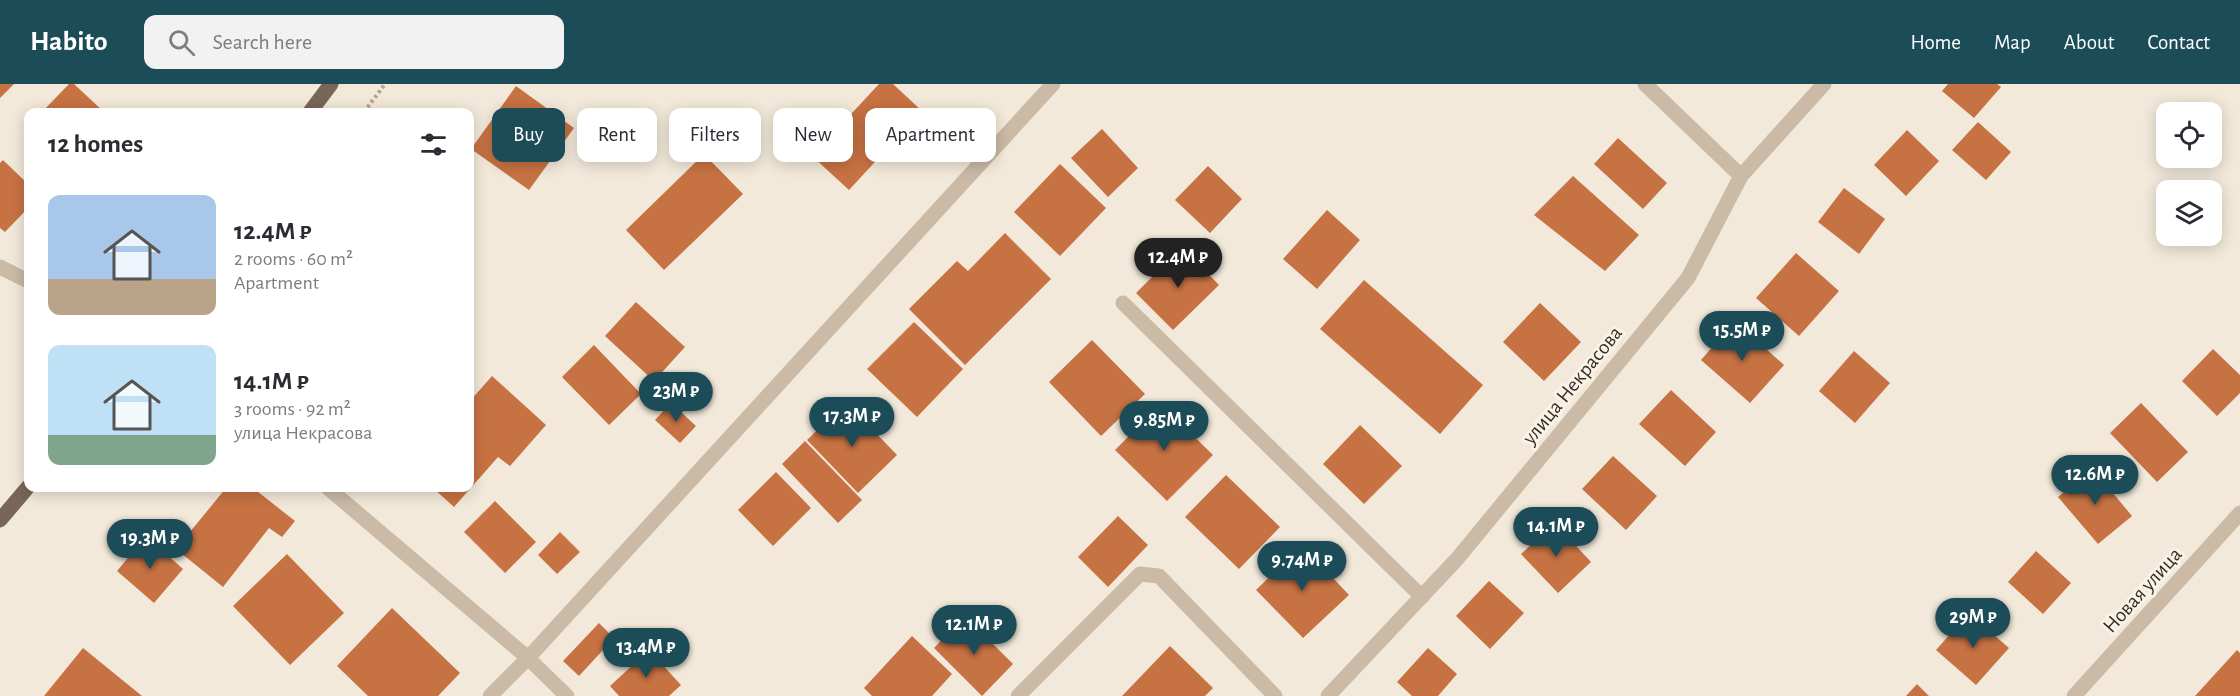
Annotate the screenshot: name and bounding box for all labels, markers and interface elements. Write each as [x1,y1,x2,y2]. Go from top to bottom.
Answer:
search box [144,15,564,69]
icon: search [165,26,198,59]
text: Habito [30,28,108,56]
text: Search here [213,31,312,53]
text: Home [1910,32,1961,53]
text: Map [1994,32,2031,53]
text: About [2064,32,2114,53]
text: Contact [2147,32,2210,53]
map controls [2156,102,2222,246]
button: locate [2156,102,2222,168]
chip: Buy [492,108,565,162]
chip: Rent [577,108,657,162]
chip: Filters [669,108,761,162]
chip: New [773,108,853,162]
chip: Apartment [865,108,996,162]
icon: filters [417,128,450,161]
text: 12 homes [48,131,143,157]
button: layers [2156,180,2222,246]
text: 12.4M ₽ [234,218,311,244]
icon: home [96,219,168,291]
pin: 12.4M ₽ [1123,238,1233,289]
text: 12.4M ₽ [1148,247,1208,267]
text: 2 rooms · 60 m² [234,249,353,269]
text: Apartment [234,273,319,293]
pin: 15.5M ₽ [1687,311,1797,362]
text: 15.5M ₽ [1713,320,1771,340]
street label: улица Некрасова [1518,322,1627,449]
text: 14.1M ₽ [234,368,309,394]
icon: home [96,369,168,441]
pin: 23M ₽ [634,372,718,423]
text: 23M ₽ [653,381,699,401]
pin: 17.3M ₽ [797,397,907,448]
text: 3 rooms · 92 m² [234,399,351,419]
pin: 9.85M ₽ [1109,401,1219,452]
text: 17.3M ₽ [823,406,881,426]
text: 9.85M ₽ [1133,410,1195,430]
text: улица Некрасова [234,423,372,443]
pin: 12.6M ₽ [2040,455,2150,506]
text: 12.6M ₽ [2065,464,2125,484]
pin: 14.1M ₽ [1501,507,1611,558]
text: 14.1M ₽ [1527,516,1585,536]
pin: 19.3M ₽ [95,519,205,570]
text: 19.3M ₽ [121,528,179,548]
pin: 9.74M ₽ [1247,541,1357,592]
street label: Новая улица [2099,543,2186,637]
text: 9.74M ₽ [1271,550,1333,570]
pin: 29M ₽ [1931,598,2015,649]
pin: 12.1M ₽ [919,605,1029,656]
text: 29M ₽ [1949,607,1997,627]
text: 12.1M ₽ [946,614,1002,634]
pin: 13.4M ₽ [591,628,701,679]
text: 13.4M ₽ [617,637,675,657]

